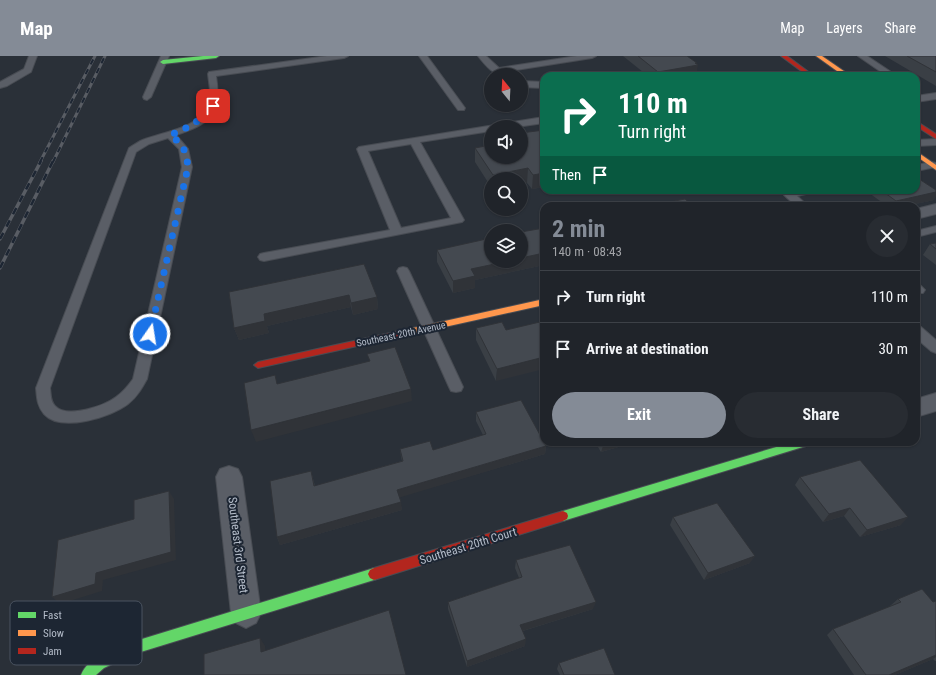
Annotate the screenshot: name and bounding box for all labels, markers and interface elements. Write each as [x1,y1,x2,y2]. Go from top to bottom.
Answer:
text: Map [20,17,53,40]
text: Map [780,20,804,36]
text: Layers [826,20,863,36]
text: Share [885,20,916,36]
north arrow [484,68,528,112]
map controls [484,68,528,268]
text: 110 m [618,87,688,120]
icon: right [552,88,604,140]
pin [196,89,230,123]
icon: arrive [202,95,224,117]
button: sound [484,120,528,164]
text: Turn right [618,121,686,142]
icon: arrive [589,164,611,186]
text: Then [552,166,581,184]
button: search [484,172,528,216]
text: 2 min [552,215,605,243]
button: close [866,215,908,257]
button: layers [484,224,528,268]
text: 140 m · 08:43 [552,244,622,259]
icon: right [552,286,574,308]
text: Turn right [586,288,645,306]
text: 110 m [871,288,908,306]
position arrow [129,313,171,355]
street label: Southeast 20th Avenue [355,319,447,349]
icon: arrive [552,338,574,360]
text: Arrive at destination [586,340,709,358]
text: 30 m [878,340,908,358]
button: Exit [552,392,726,438]
button: Share [734,392,908,438]
street label: Southeast 3rd Street [225,496,251,594]
street label: Southeast 20th Court [418,524,519,567]
legend [10,601,142,665]
text: Fast [43,609,62,622]
text: Slow [43,627,64,640]
text: Jam [43,645,62,658]

